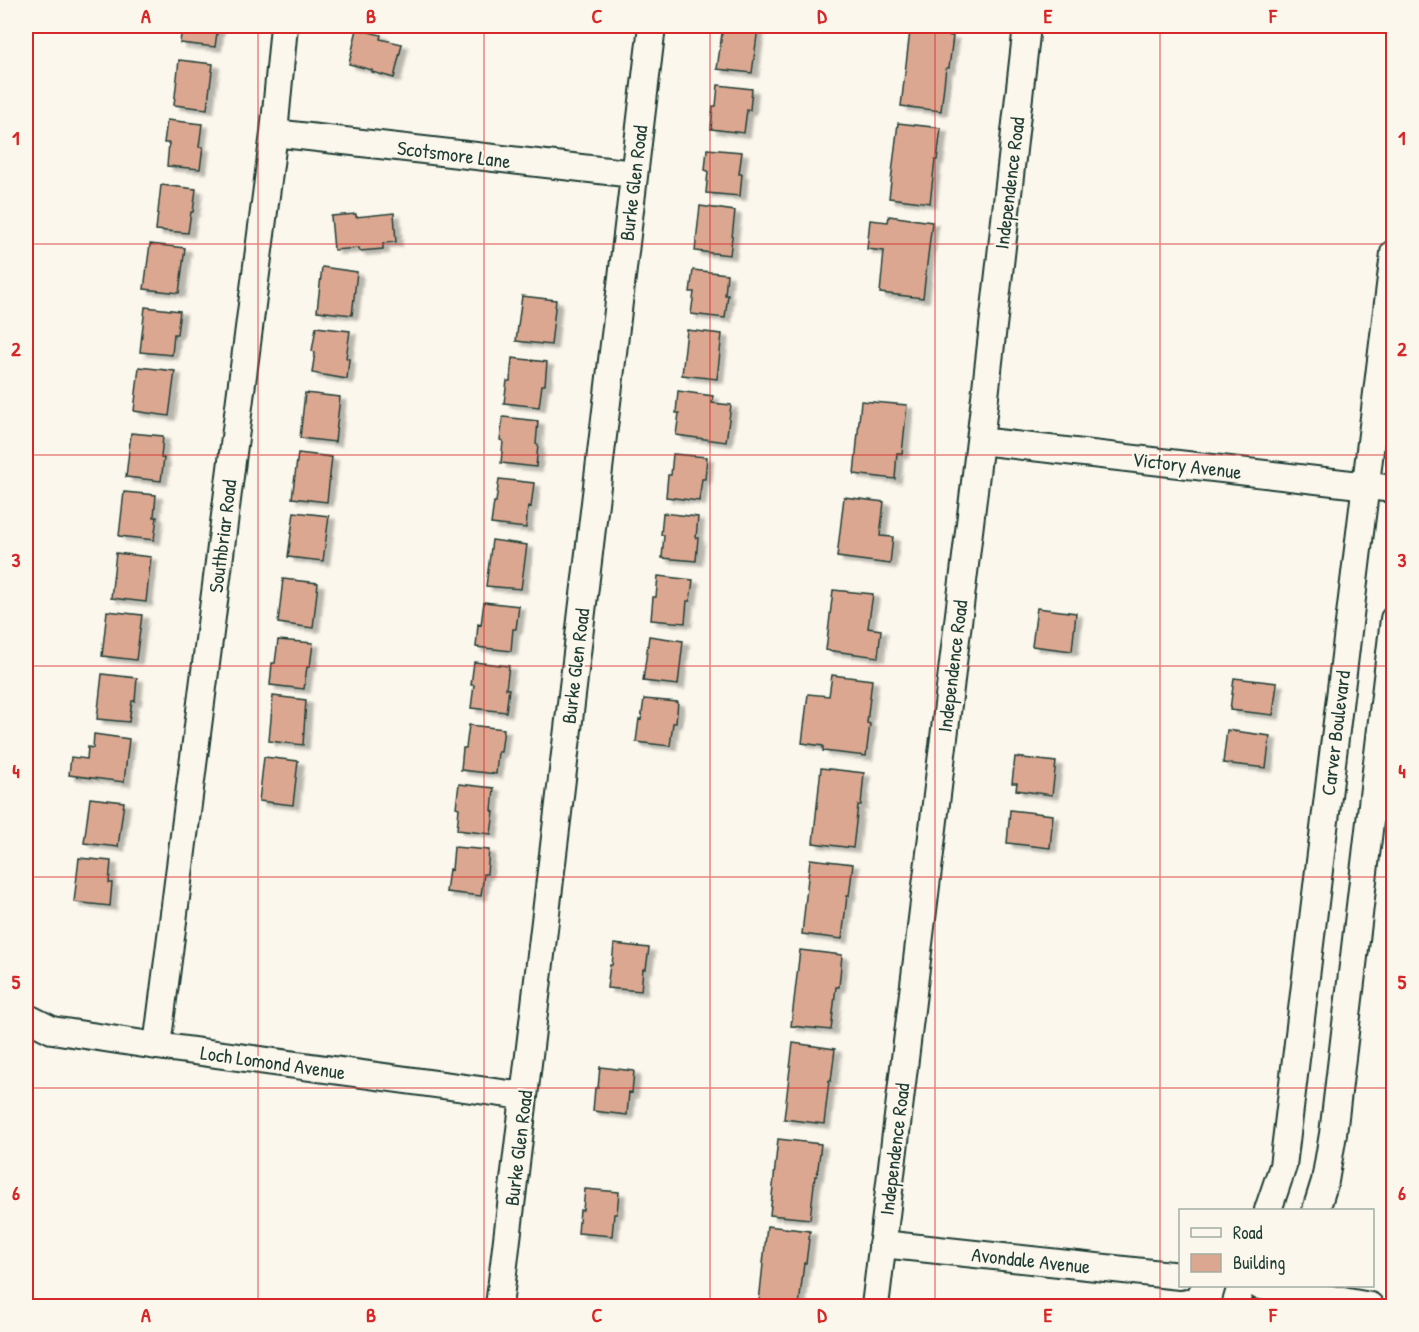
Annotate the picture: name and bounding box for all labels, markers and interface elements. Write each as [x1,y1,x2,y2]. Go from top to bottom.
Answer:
text: A [141,2,151,29]
text: B [366,2,376,29]
text: C [592,2,603,29]
text: D [817,2,827,29]
text: E [1044,2,1053,29]
text: F [1268,2,1278,29]
street label: Independence Road [987,115,1031,251]
text: 1 [12,124,20,151]
street label: Burke Glen Road [613,124,653,242]
text: 1 [1398,124,1406,151]
street label: Scotsmore Lane [396,134,512,174]
text: 2 [11,335,21,362]
text: 2 [1397,335,1407,362]
street label: Victory Avenue [1131,445,1243,485]
street label: Southbriar Road [202,478,242,594]
text: 3 [12,546,21,573]
text: 3 [1398,546,1407,573]
street label: Independence Road [930,598,974,734]
street label: Burke Glen Road [555,607,595,725]
street label: Carver Boulevard [1314,669,1356,797]
text: 4 [12,757,20,784]
text: 4 [1398,757,1406,784]
text: 5 [12,968,21,995]
text: 5 [1398,968,1407,995]
street label: Loch Lomond Avenue [199,1039,347,1086]
street label: Independence Road [872,1081,916,1217]
street label: Burke Glen Road [498,1089,538,1207]
text: 6 [12,1179,20,1206]
text: 6 [1398,1179,1406,1206]
legend [1179,1209,1374,1287]
text: Road [1233,1220,1263,1245]
street label: Avondale Avenue [970,1240,1092,1280]
text: Building [1233,1250,1285,1275]
text: A [141,1301,151,1328]
text: B [366,1301,376,1328]
text: C [592,1301,603,1328]
text: D [817,1301,827,1328]
text: E [1044,1301,1053,1328]
text: F [1268,1301,1278,1328]

